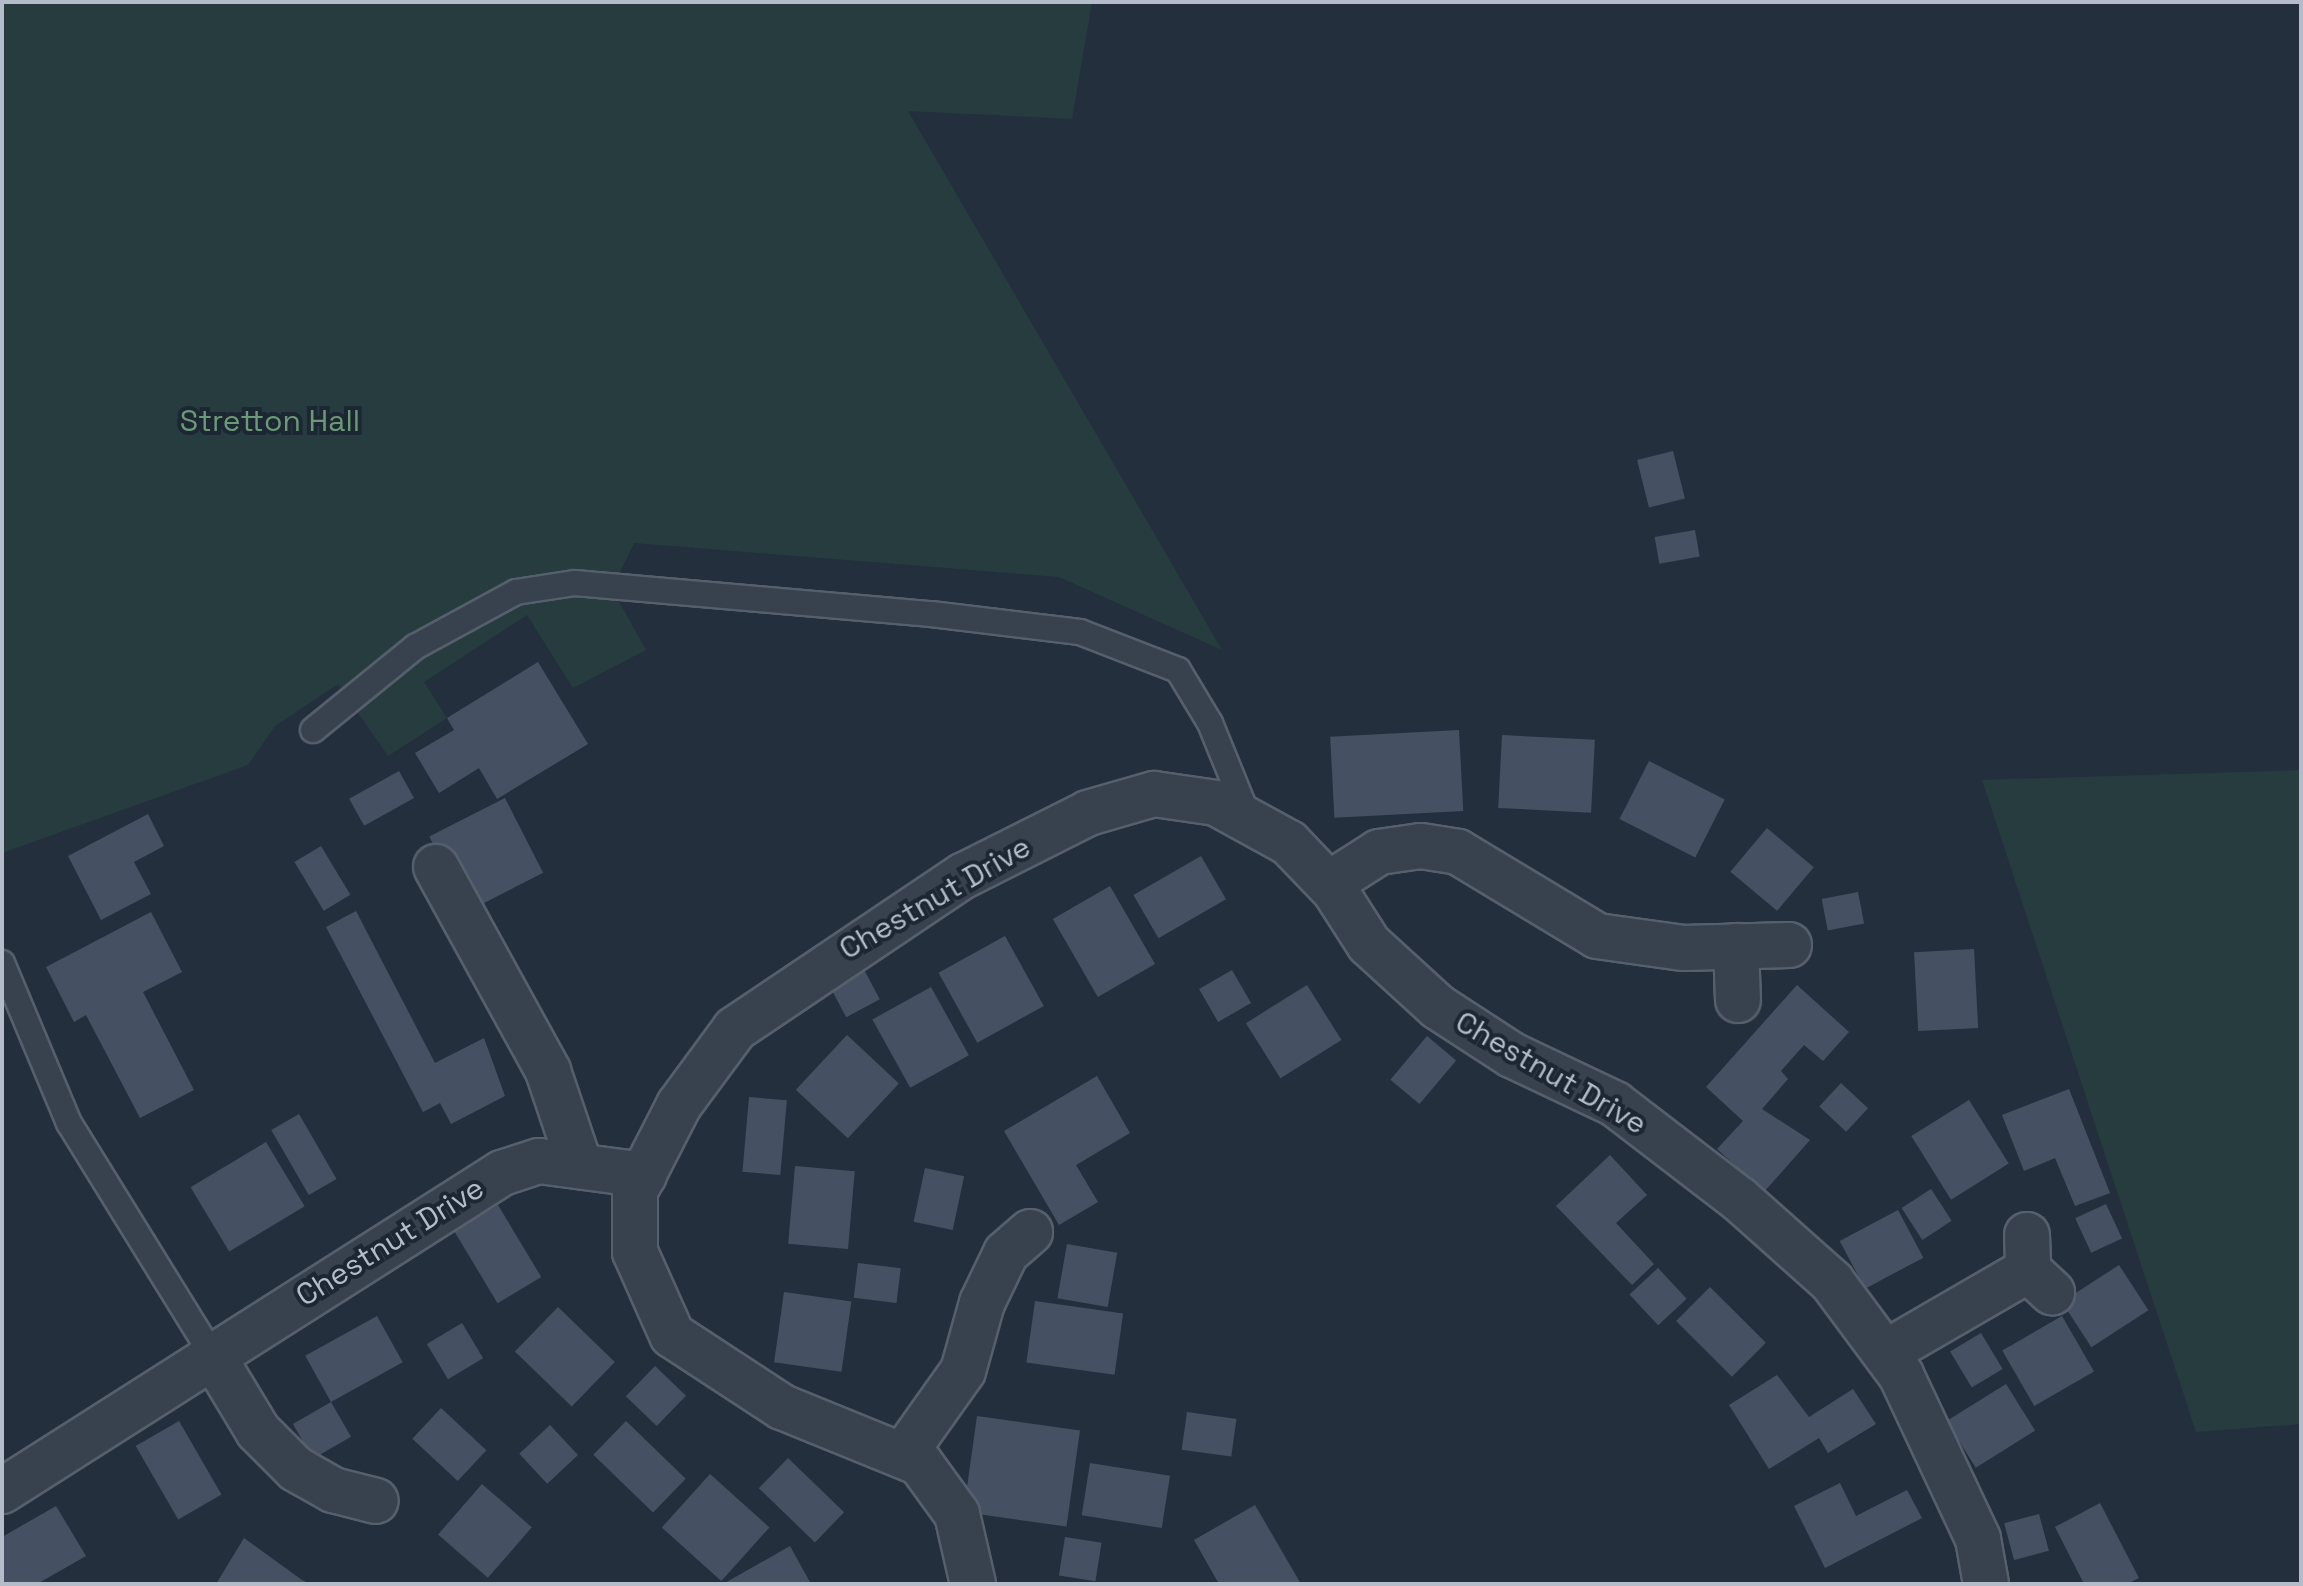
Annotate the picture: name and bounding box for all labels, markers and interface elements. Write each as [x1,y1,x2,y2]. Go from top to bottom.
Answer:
park label: Stretton Hall [180,403,360,439]
street label: Chestnut Drive [833,829,1037,967]
street label: Chestnut Drive [1449,1004,1653,1142]
street label: Chestnut Drive [289,1170,491,1314]

